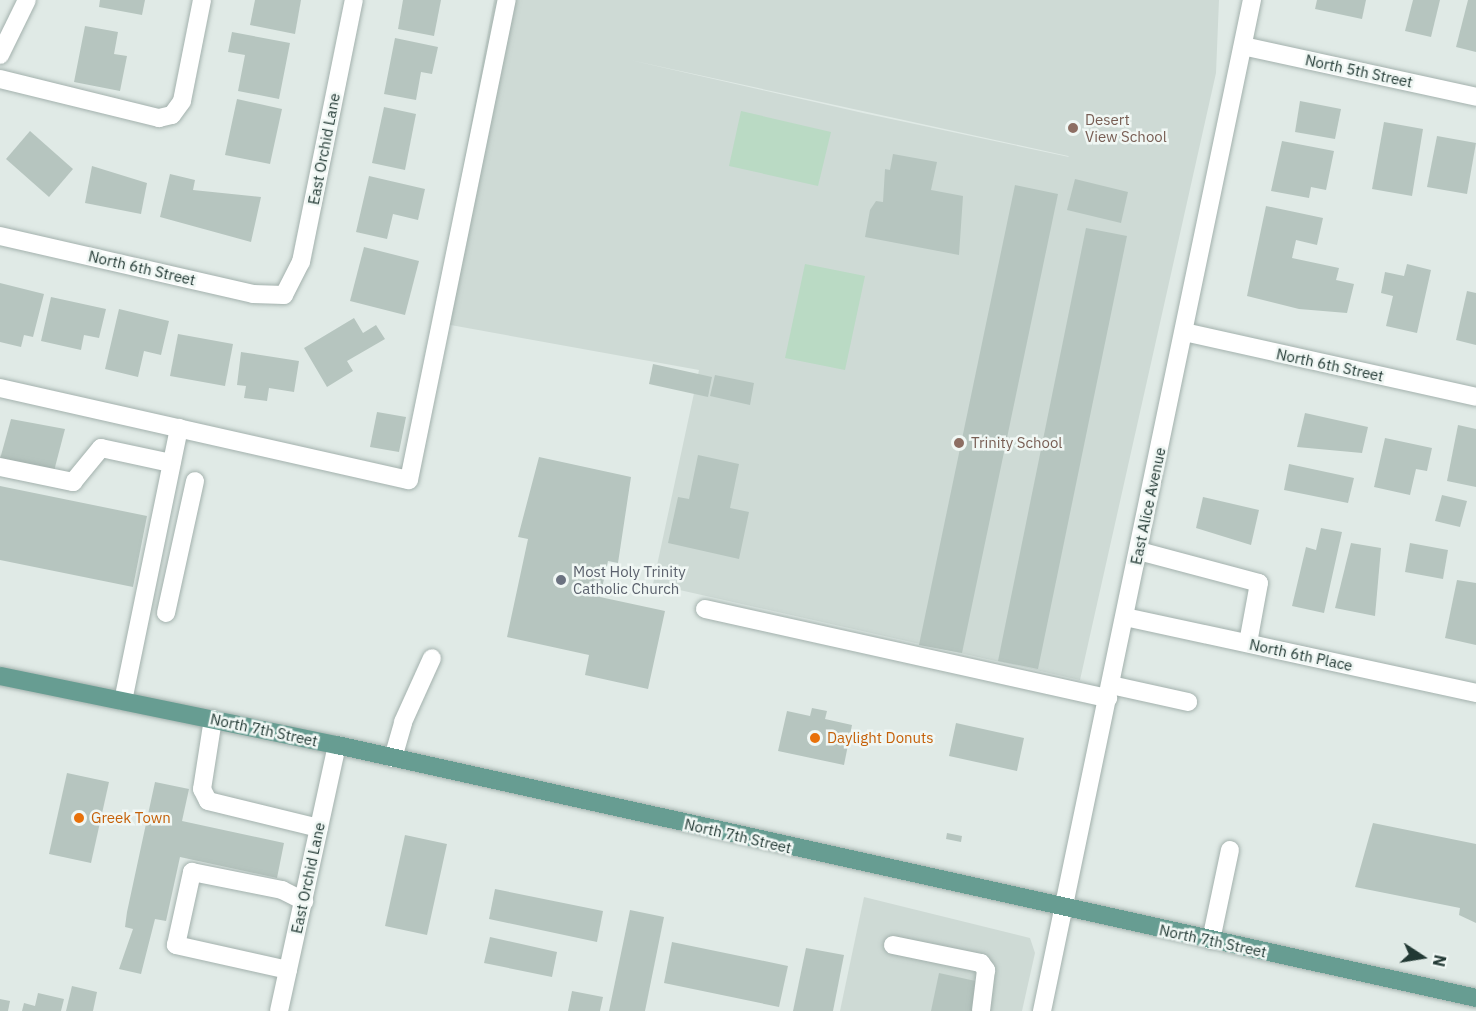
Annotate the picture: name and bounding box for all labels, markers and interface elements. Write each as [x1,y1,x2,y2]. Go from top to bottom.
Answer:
street label: North 5th Street [1304,51,1414,91]
street label: East Orchid Lane [304,92,344,206]
place label: Desert View School [1085,110,1167,145]
marker: Desert View School [1066,121,1080,135]
street label: North 6th Street [87,247,197,289]
street label: North 6th Street [1275,345,1385,385]
place label: Trinity School [971,434,1062,452]
marker: Trinity School [952,436,966,450]
street label: East Alice Avenue [1127,446,1169,566]
place label: Most Holy Trinity Catholic Church [573,562,686,597]
marker: Most Holy Trinity Catholic Church [554,573,568,587]
street label: North 6th Place [1248,635,1354,675]
street label: North 7th Street [209,710,319,750]
place label: Daylight Donuts [827,729,934,747]
marker: Daylight Donuts [808,731,822,745]
place label: Greek Town [91,809,171,827]
marker: Greek Town [72,811,86,825]
street label: North 7th Street [683,815,793,857]
street label: East Orchid Lane [287,821,329,935]
street label: North 7th Street [1158,921,1268,961]
north arrow [1392,927,1452,987]
text: N [1429,953,1451,968]

